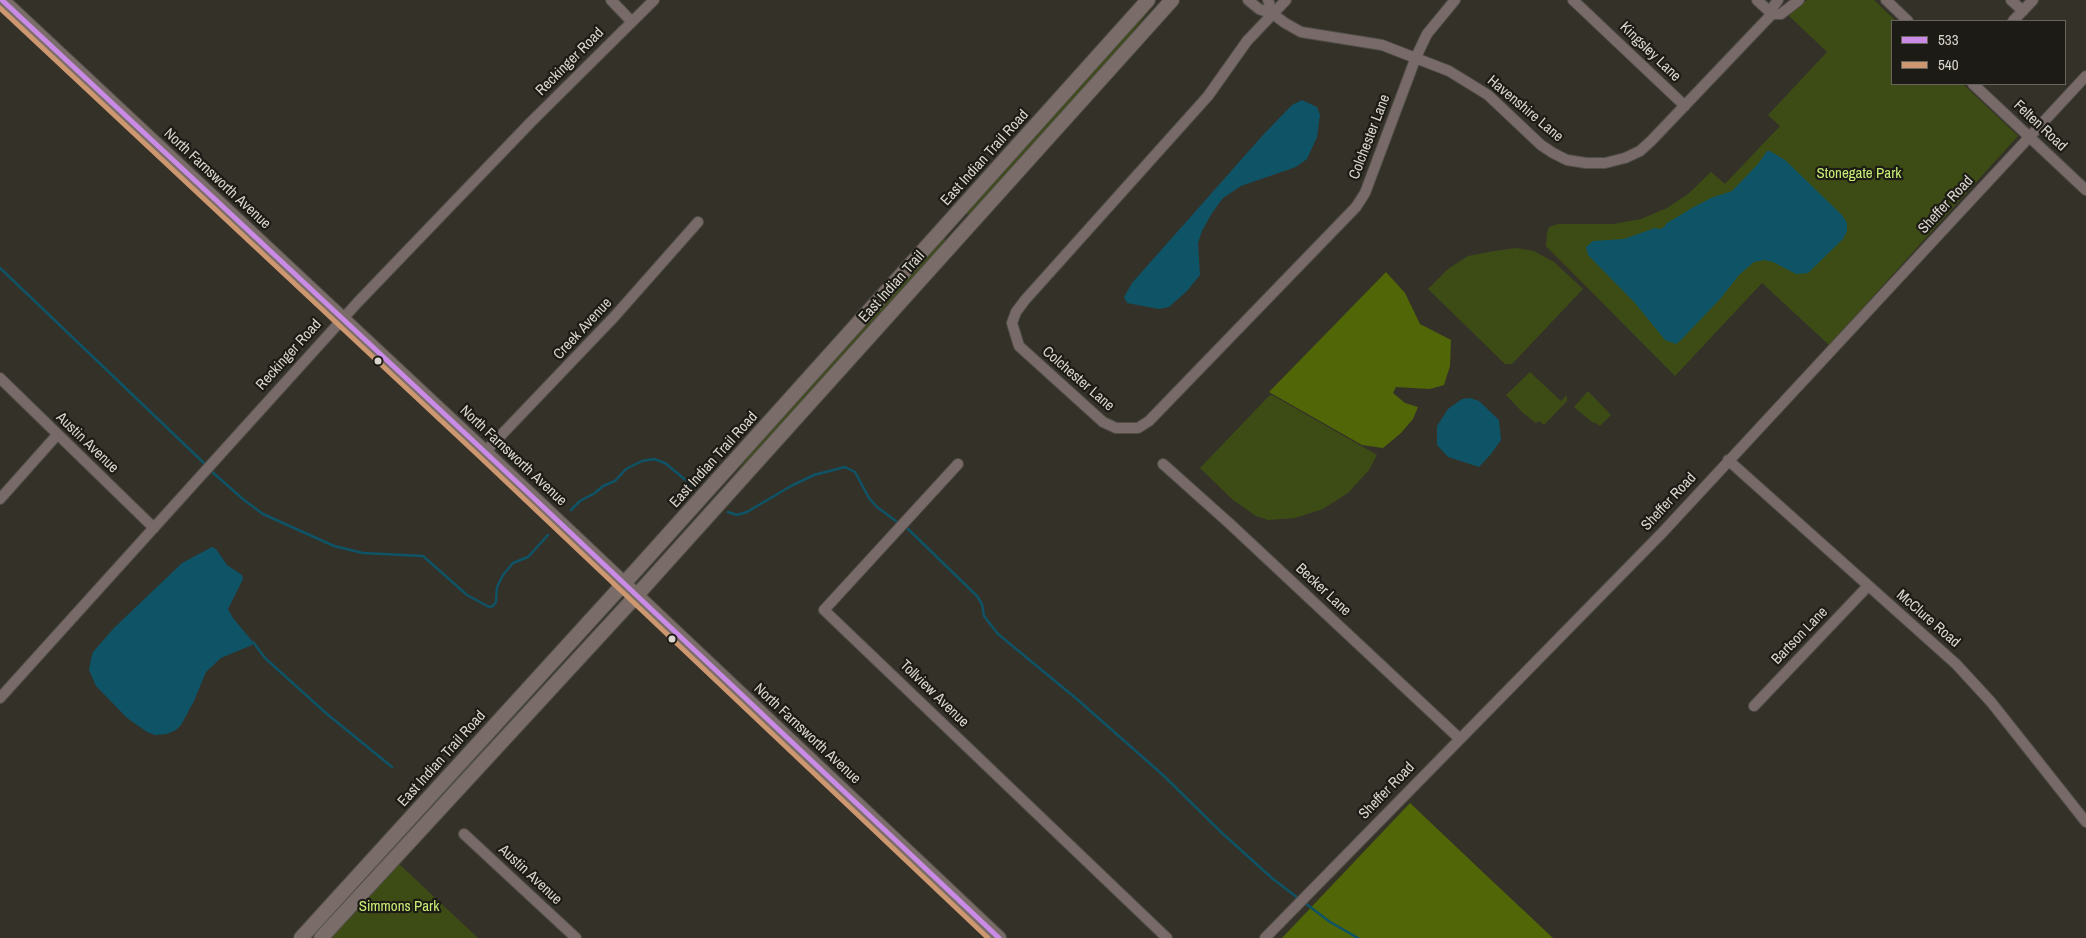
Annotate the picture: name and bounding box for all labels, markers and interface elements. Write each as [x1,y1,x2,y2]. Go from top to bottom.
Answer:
street label: Kingsley Lane [1616,18,1684,86]
legend [1891,20,2066,85]
street label: Reckinger Road [532,24,608,100]
text: 533 [1938,29,1959,50]
text: 540 [1938,54,1959,75]
street label: Havenshire Lane [1483,72,1567,146]
street label: Colchester Lane [1346,92,1394,182]
street label: Felten Road [2010,97,2070,155]
street label: East Indian Trail Road [937,106,1033,210]
street label: North Farnsworth Avenue [160,125,274,233]
park label: Stonegate Park [1817,165,1901,183]
street label: Sheffer Road [1915,172,1977,238]
street label: East Indian Trail [855,248,929,326]
street label: Creek Avenue [550,294,616,364]
street label: Reckinger Road [253,316,325,394]
street label: Colchester Lane [1038,343,1118,415]
unlabelled marker [373,356,383,366]
street label: North Farnsworth Avenue [456,402,570,510]
street label: East Indian Trail Road [666,408,762,512]
street label: Austin Avenue [52,409,122,477]
street label: Sheffer Road [1638,469,1700,535]
street label: Becker Lane [1292,560,1354,620]
street label: McClure Road [1892,586,1964,652]
street label: Bartson Lane [1768,603,1832,669]
unlabelled marker [667,634,677,644]
street label: Tollview Avenue [896,657,972,731]
street label: North Farnsworth Avenue [750,680,864,788]
street label: East Indian Trail Road [394,707,490,811]
street label: Sheffer Road [1355,759,1419,823]
street label: Austin Avenue [495,841,565,909]
park label: Simmons Park [359,898,439,916]

